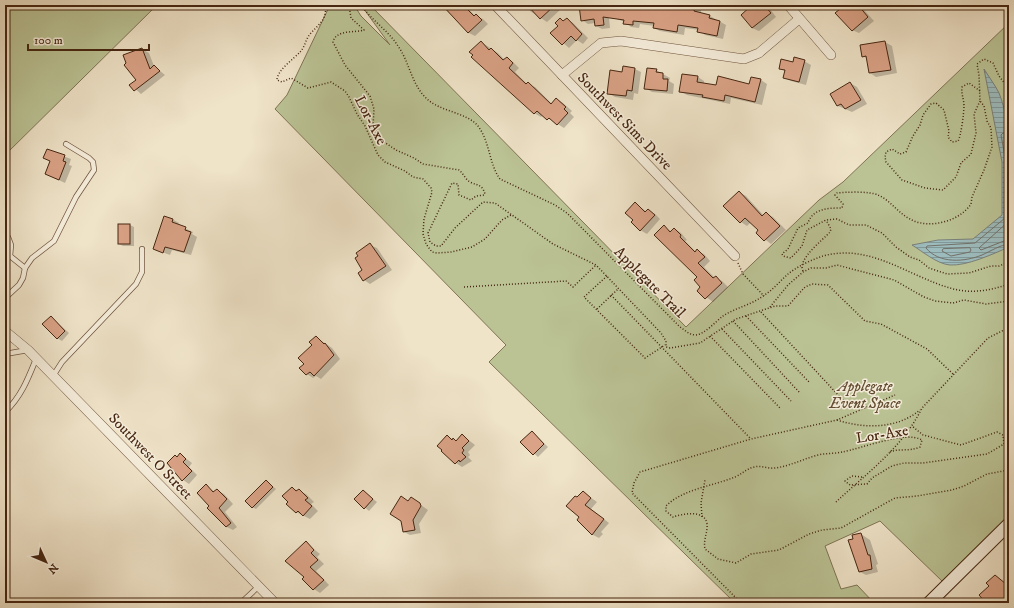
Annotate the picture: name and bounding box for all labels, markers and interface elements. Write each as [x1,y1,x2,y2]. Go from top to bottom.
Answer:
scale bar [28,26,149,52]
text: 100 m [34,33,63,48]
street label: Southwest Sims Drive [573,69,676,174]
street label: Lor-Axe [350,92,391,148]
street label: Applegate Trail [610,243,690,322]
park label: Applegate Event Space [829,377,901,413]
street label: Southwest O Street [105,409,197,504]
street label: Lor-Axe [855,421,910,448]
north arrow [26,542,66,582]
text: N [44,560,61,576]

